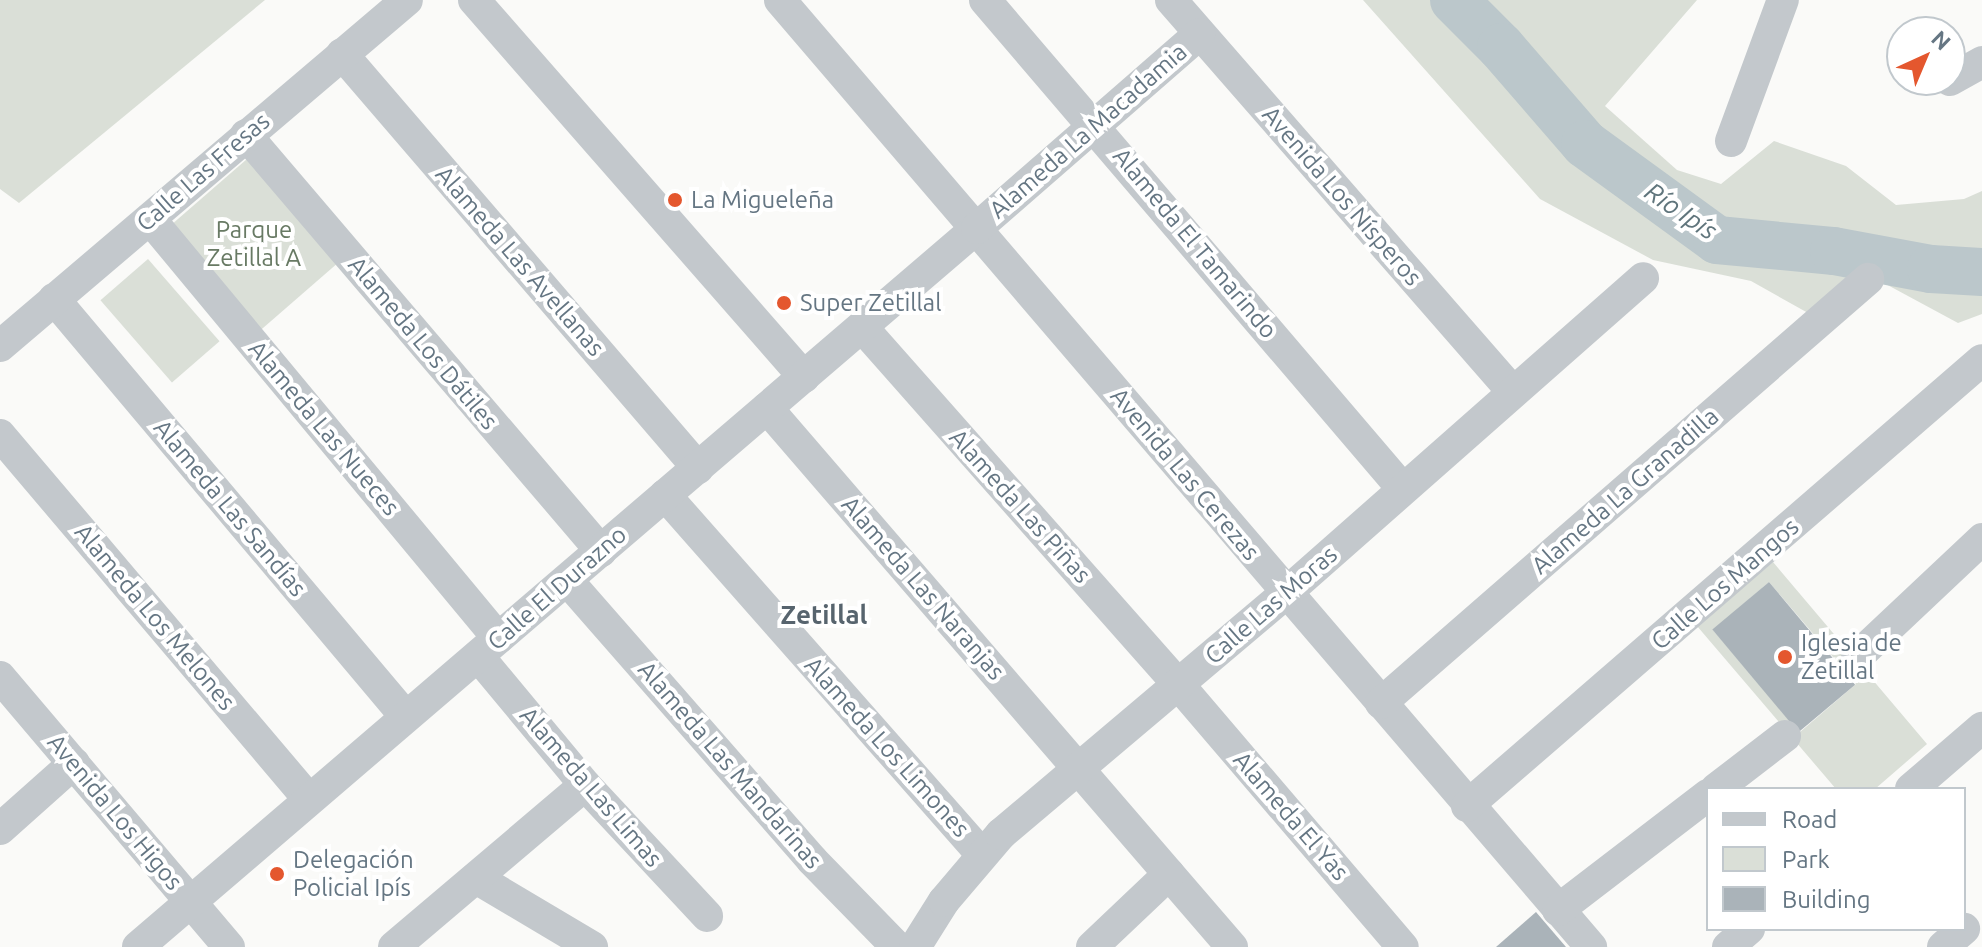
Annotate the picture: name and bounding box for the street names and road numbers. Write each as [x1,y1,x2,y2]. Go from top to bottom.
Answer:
street label: Alameda La Macadamia [983,37,1193,225]
street label: Avenida Los Nísperos [1256,101,1428,291]
street label: Calle Las Fresas [131,106,275,238]
street label: Alameda El Tamarindo [1107,142,1283,344]
street label: Alameda Las Avellanas [430,160,610,362]
street label: Alameda Los Dátiles [342,251,504,435]
street label: Alameda Las Nueces [242,335,406,521]
street label: Avenida Las Cerezas [1105,382,1265,566]
street label: Alameda La Granadilla [1526,402,1724,580]
street label: Alameda Las Sandías [148,414,312,602]
street label: Alameda Las Piñas [943,423,1097,589]
street label: Alameda Las Naranjas [835,490,1011,686]
street label: Calle Los Mangos [1645,512,1805,656]
street label: Alameda Los Melones [69,518,241,716]
street label: Calle El Durazno [482,520,632,656]
street label: Calle Las Moras [1199,540,1343,670]
street label: Alameda Los Limones [799,651,975,843]
street label: Alameda Las Mandarinas [632,655,828,875]
street label: Alameda Las Limas [514,701,668,873]
street label: Avenida Los Higos [41,728,189,896]
street label: Alameda El Yas [1227,746,1355,886]

